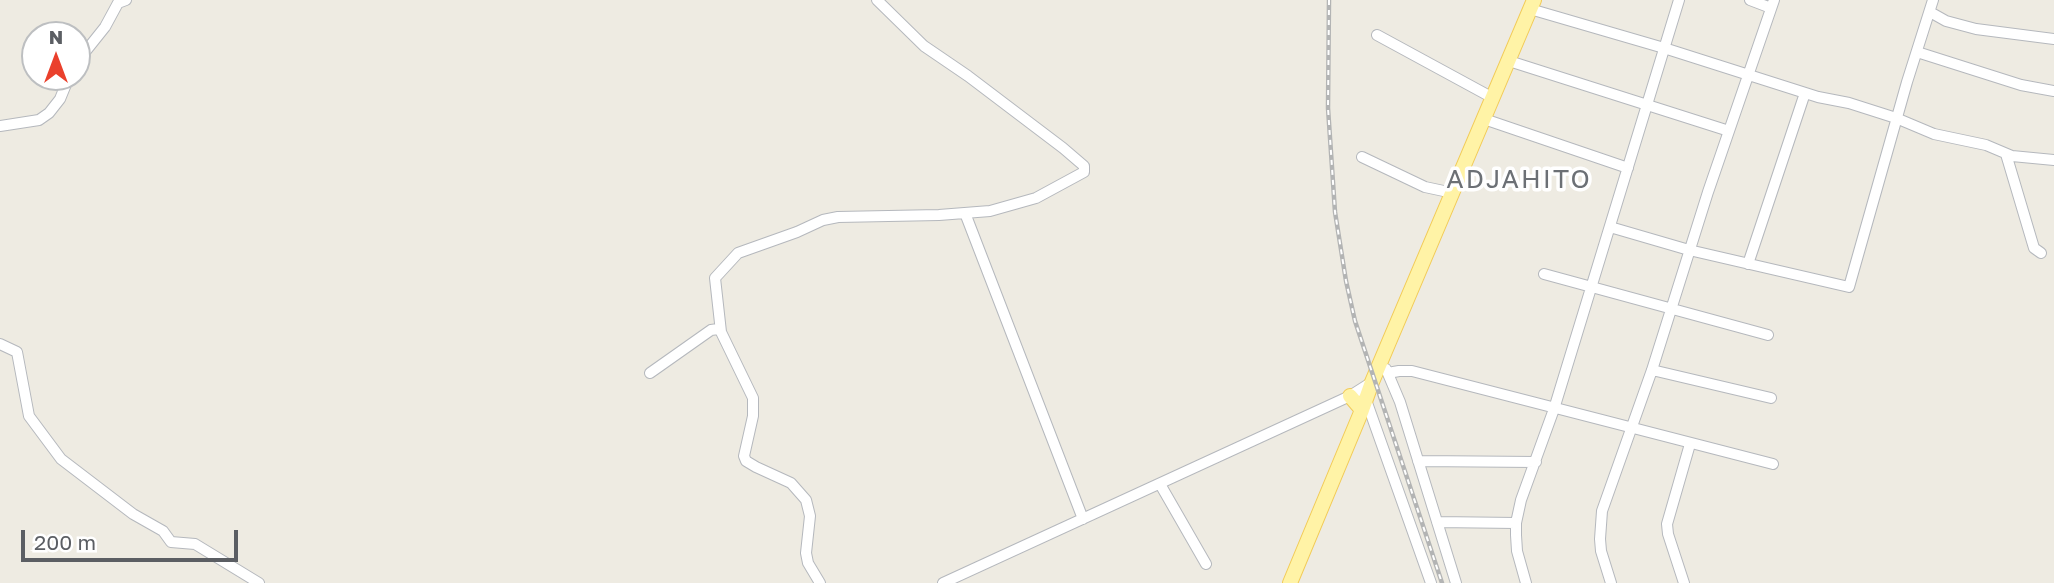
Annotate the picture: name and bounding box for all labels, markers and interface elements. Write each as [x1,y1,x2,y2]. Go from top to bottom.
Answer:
north arrow [21,21,91,91]
text: N [49,25,63,48]
district label: ADJAHITO [1447,164,1591,196]
scale bar [24,516,242,560]
text: 200 m [34,529,96,555]

